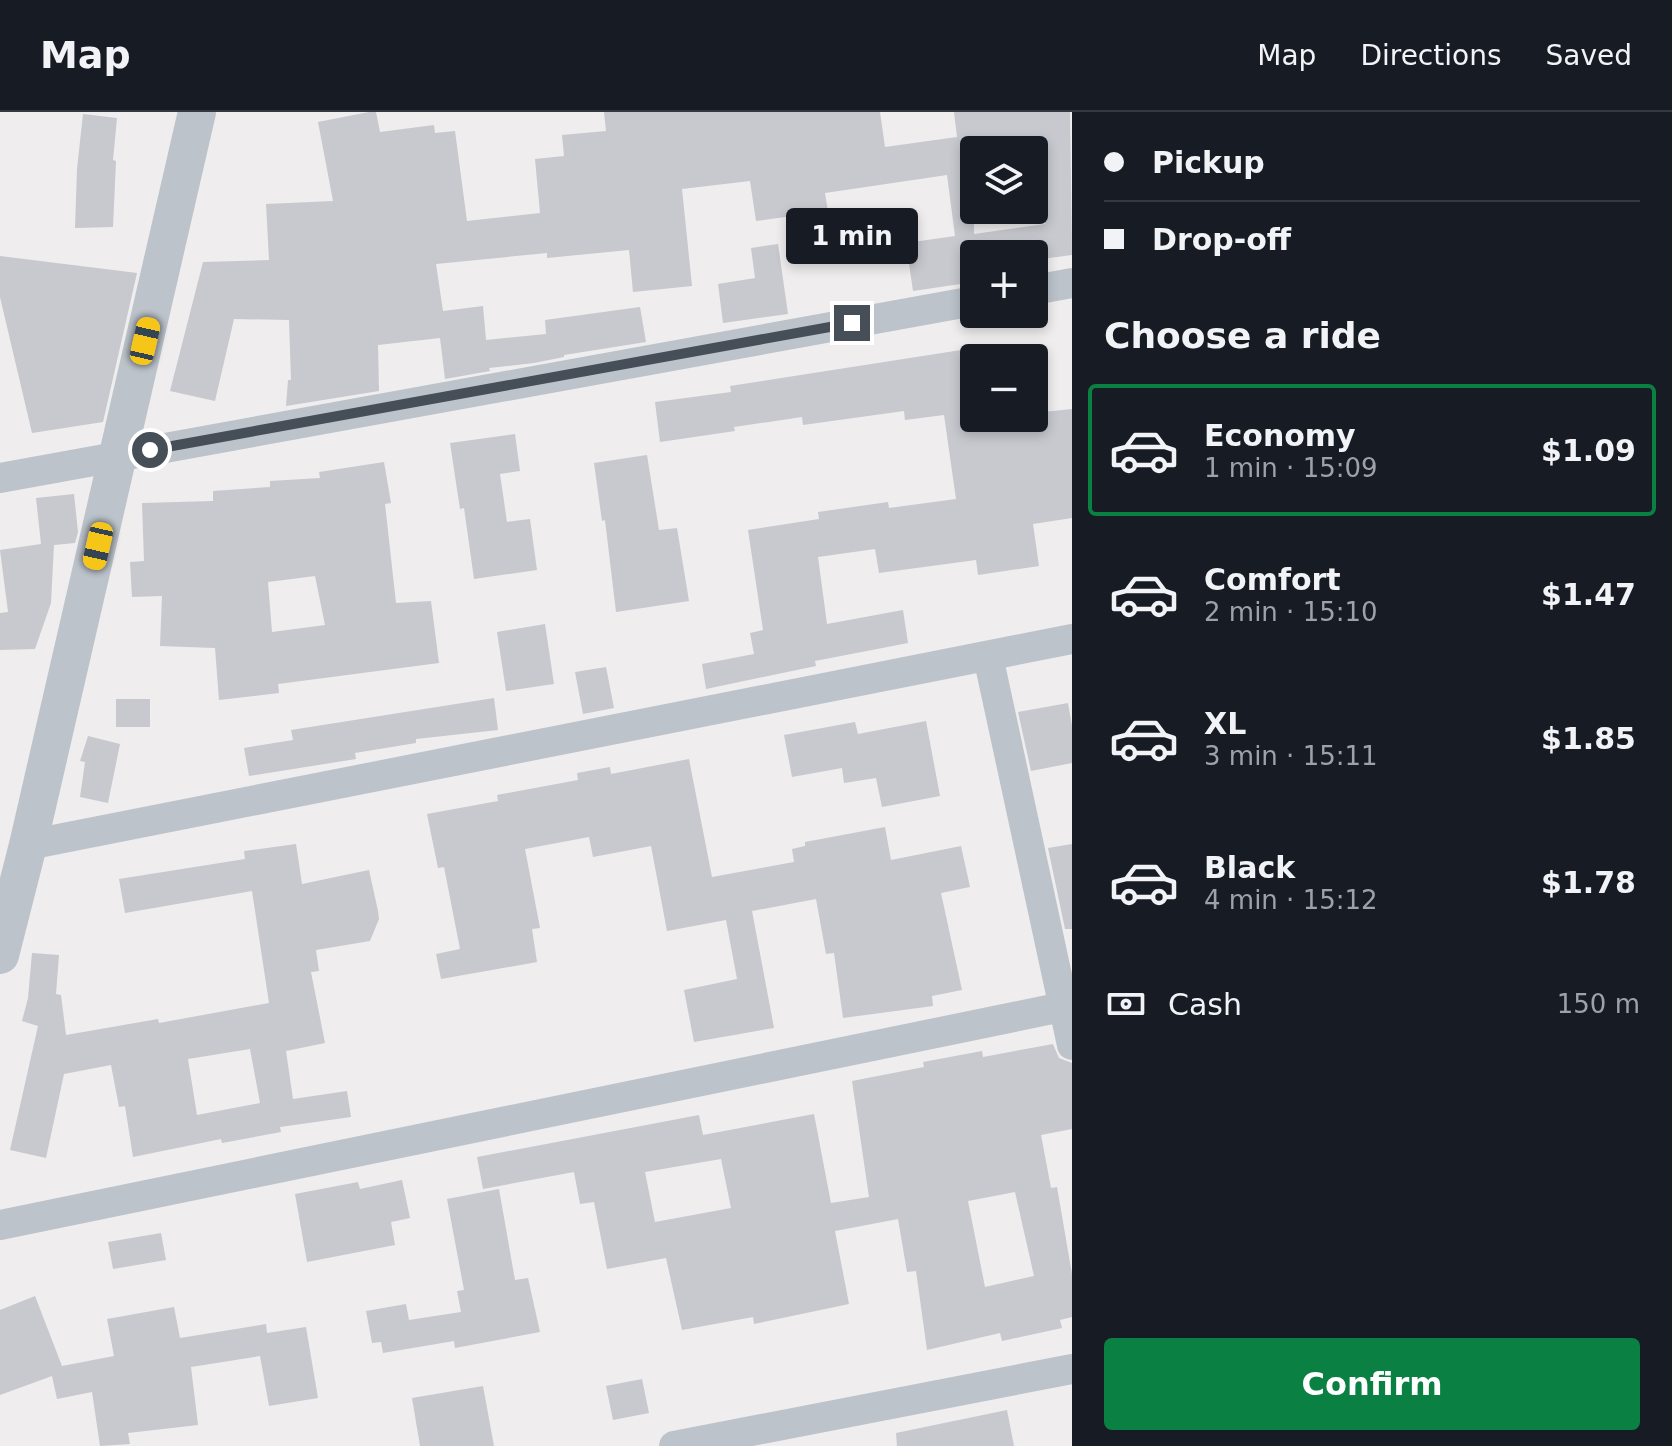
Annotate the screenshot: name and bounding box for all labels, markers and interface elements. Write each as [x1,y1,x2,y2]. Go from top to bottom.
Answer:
text: Map [40,33,131,77]
text: Map [1257,39,1316,72]
text: Directions [1360,39,1501,72]
text: Saved [1545,39,1632,72]
map controls [960,136,1048,432]
button: layers [960,136,1048,224]
text: Pickup [1152,145,1265,180]
callout: 1 min [786,207,918,263]
text: 1 min [811,221,893,251]
text: Drop-off [1152,222,1291,257]
button: + [960,240,1048,328]
route end [834,305,870,341]
car [128,315,162,367]
text: Choose a ride [1104,315,1381,356]
button: − [960,344,1048,432]
icon: car [1108,414,1180,486]
text: Economy [1204,418,1356,453]
route start [132,432,168,468]
text: $1.09 [1541,433,1636,468]
text: 1 min · 15:09 [1204,453,1378,483]
car [81,520,115,572]
icon: car [1108,558,1180,630]
text: Comfort [1204,562,1341,597]
text: $1.47 [1541,577,1636,612]
text: 2 min · 15:10 [1204,597,1378,627]
icon: car [1108,702,1180,774]
text: XL [1204,706,1246,741]
text: $1.85 [1541,721,1636,756]
text: 3 min · 15:11 [1204,741,1378,771]
icon: car [1108,846,1180,918]
text: Black [1204,850,1295,885]
text: $1.78 [1541,865,1636,900]
text: 4 min · 15:12 [1204,885,1378,915]
icon: cash [1104,982,1148,1026]
text: Cash [1168,987,1242,1022]
text: 150 m [1557,989,1640,1019]
button: Confirm [1104,1338,1640,1430]

